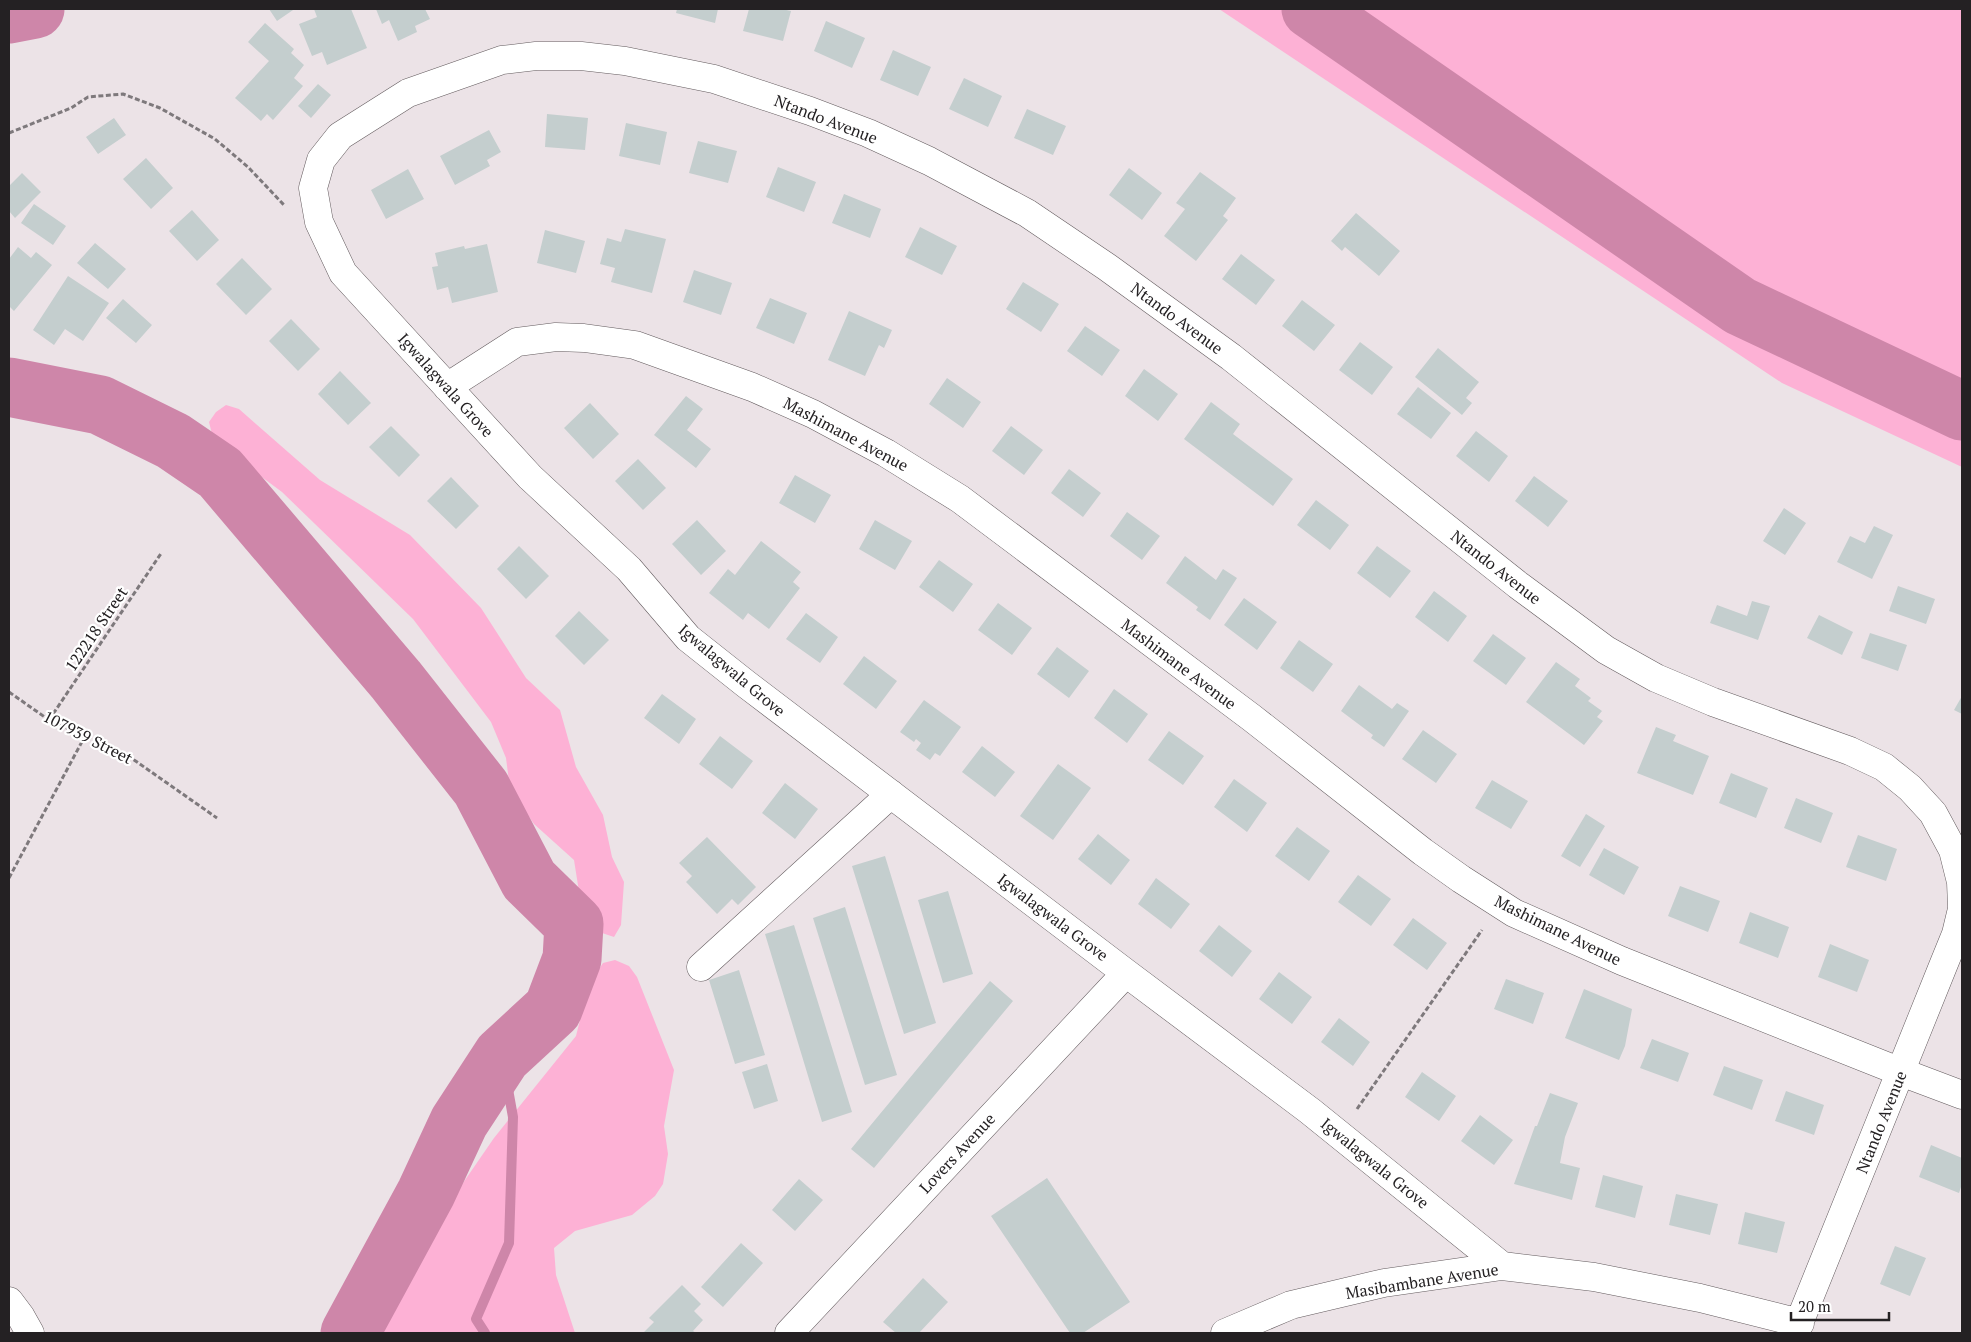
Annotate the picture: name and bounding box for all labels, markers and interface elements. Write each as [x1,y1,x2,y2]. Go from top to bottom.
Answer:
street label: Ntando Avenue [771,89,881,149]
street label: Ntando Avenue [1126,277,1228,359]
street label: Igwalagwala Grove [393,328,499,442]
street label: Mashimane Avenue [780,392,912,476]
street label: Ntando Avenue [1446,525,1546,609]
street label: 122218 Street [60,582,132,676]
street label: Mashimane Avenue [1117,614,1241,714]
street label: Igwalagwala Grove [674,619,790,721]
street label: 107939 Street [39,705,137,769]
street label: Igwalagwala Grove [993,868,1113,966]
street label: Mashimane Avenue [1491,890,1625,970]
street label: Ntando Avenue [1850,1067,1912,1177]
street label: Lovers Avenue [914,1108,1000,1198]
street label: Igwalagwala Grove [1316,1113,1434,1213]
street label: Masibambane Avenue [1344,1258,1500,1304]
scale bar [1791,1290,1888,1322]
text: 20 m [1798,1296,1831,1316]

